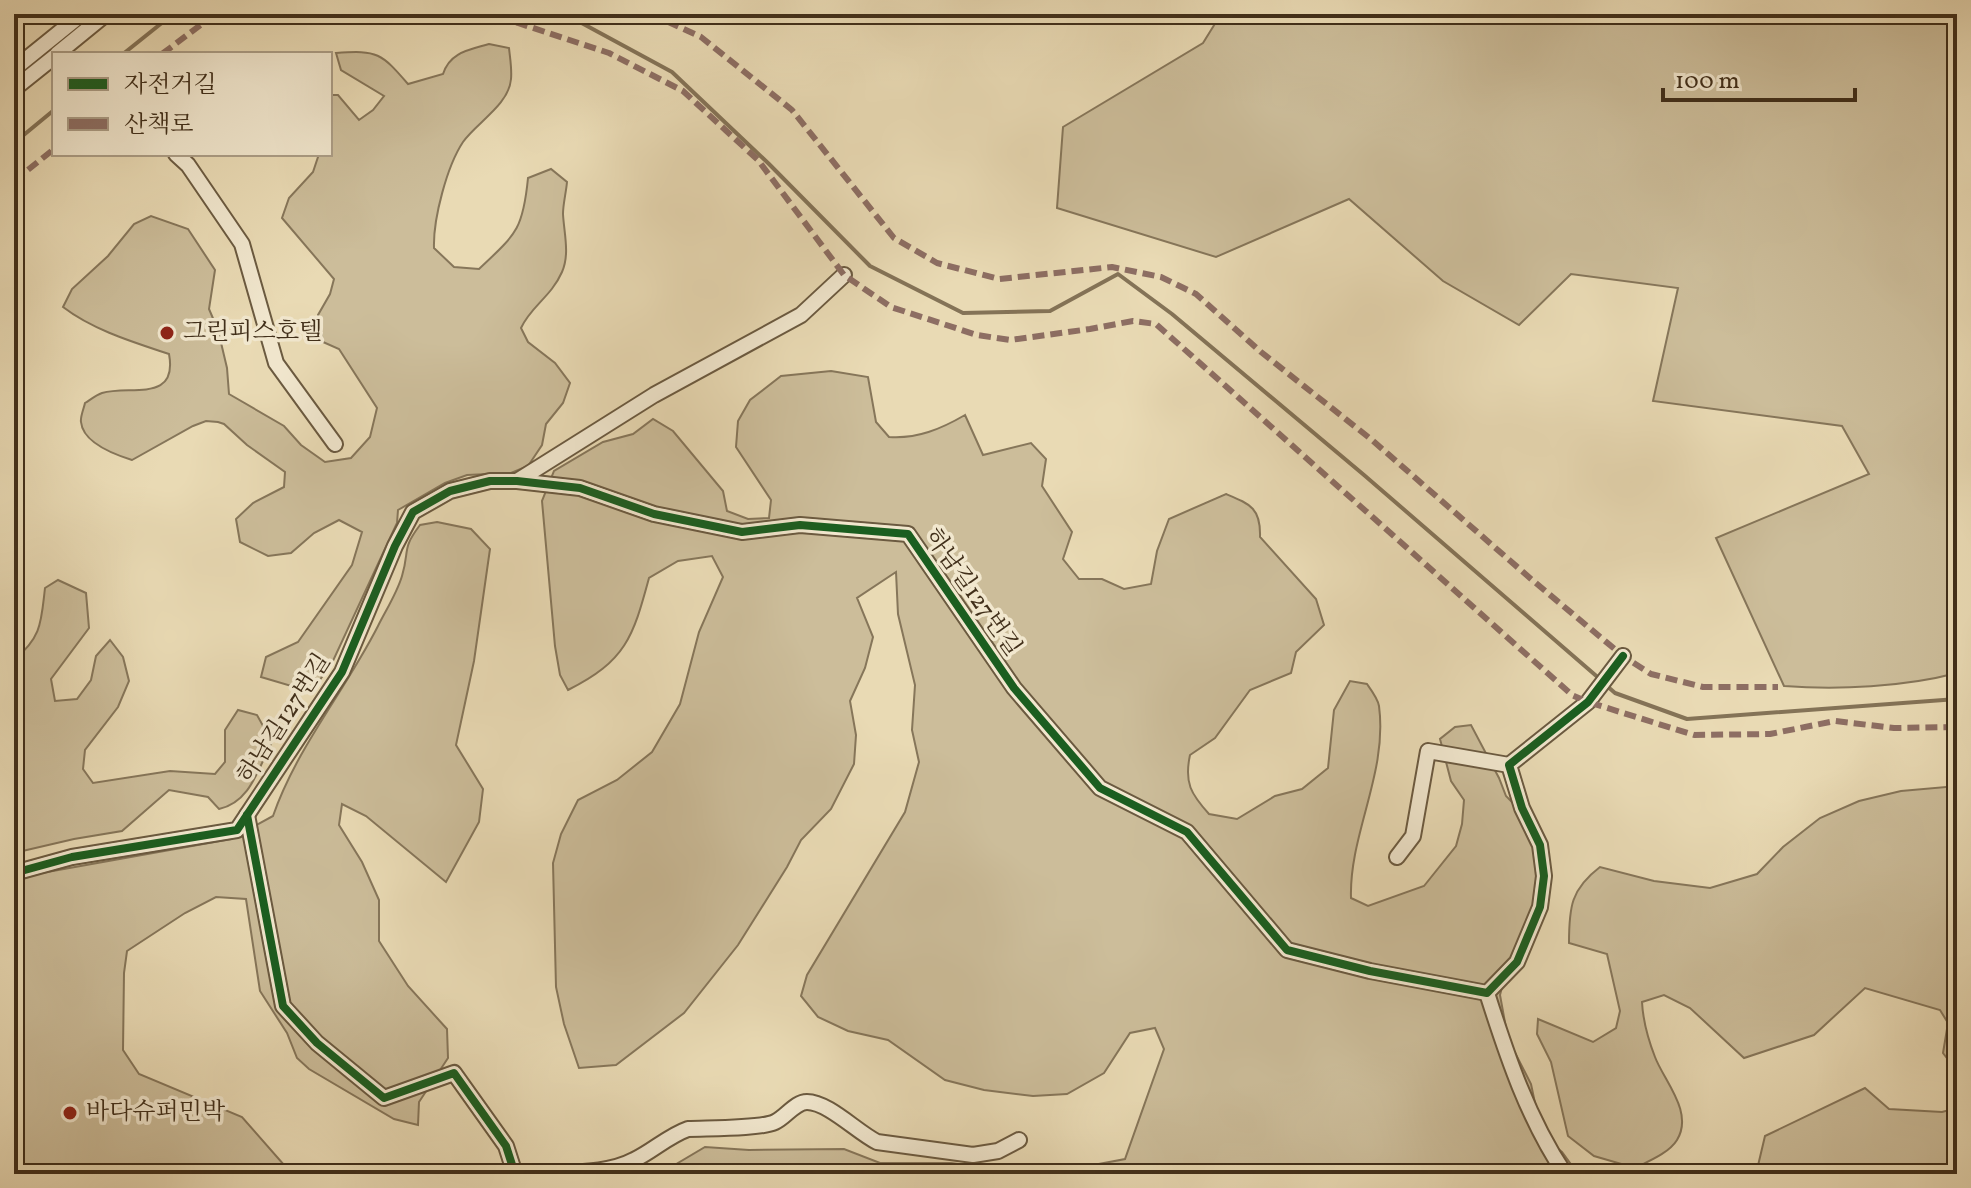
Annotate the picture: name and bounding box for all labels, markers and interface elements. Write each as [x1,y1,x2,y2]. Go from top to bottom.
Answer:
legend [52,52,332,156]
scale bar [1663,52,1855,102]
text: 100 m [1675,65,1740,99]
text: 자전거길 [124,69,217,103]
text: 산책로 [124,109,194,143]
place label: 그린피스호텔 [183,316,322,350]
marker: 그린피스호텔 [158,324,176,342]
street label: 하남길127번길 [915,522,1029,664]
street label: 하남길127번길 [230,647,340,791]
place label: 바다슈퍼민박 [86,1096,226,1130]
marker: 바다슈퍼민박 [61,1104,79,1122]

